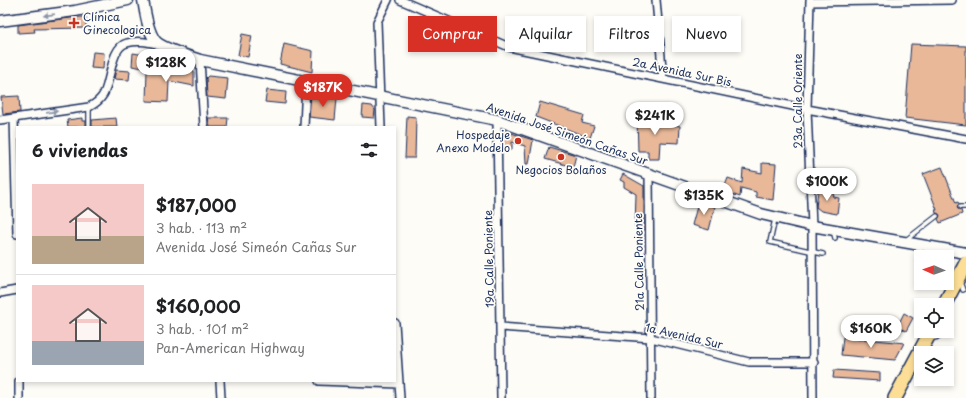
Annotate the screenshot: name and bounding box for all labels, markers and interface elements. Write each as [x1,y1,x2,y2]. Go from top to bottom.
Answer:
place label: Clínica Ginecologica [83,8,151,38]
one-way arrow [43,12,55,18]
chip: Comprar [408,16,497,52]
chip: Alquilar [505,16,586,52]
chip: Filtros [594,16,664,52]
chip: Nuevo [672,16,741,52]
marker: Clínica Ginecologica [68,17,80,29]
pin: $128K [138,49,194,83]
text: $128K [145,52,187,71]
street label: 2a Avenida Sur Bis [631,53,733,90]
street label: 23a Calle Oriente [789,53,806,149]
pin: $187K [295,74,351,108]
text: $187K [303,77,343,96]
street label: Avenida José Simeón Cañas Sur [484,98,650,169]
pin: $241K [627,102,683,136]
text: $241K [635,105,675,124]
one-way arrow [46,109,58,115]
place label: Hospedaje Anexo Modelo [436,126,510,156]
marker: Hospedaje Anexo Modelo [513,136,523,146]
text: 6 viviendas [32,137,128,163]
icon: filters [358,139,380,161]
marker: Negocios Bolaños [556,152,566,162]
place label: Negocios Bolaños [515,161,607,178]
pin: $100K [799,168,855,202]
text: $100K [806,171,848,190]
pin: $135K [676,182,732,216]
text: $135K [684,185,724,204]
text: $187,000 [156,192,236,218]
icon: home [64,200,112,248]
street label: 19a Calle Poniente [479,210,498,308]
street label: 21a Calle Poniente [629,213,648,311]
text: 3 hab. · 113 m² [156,218,247,237]
text: Avenida José Simeón Cañas Sur [156,237,356,256]
north arrow [914,250,954,290]
map controls [914,250,954,386]
text: $160,000 [156,293,241,319]
button: locate [914,298,954,338]
icon: home [64,301,112,349]
pin: $160K [843,315,899,349]
street label: 1a Avenida Sur [644,318,726,353]
text: $160K [850,318,892,337]
text: 3 hab. · 101 m² [156,319,249,338]
text: Pan-American Highway [156,338,305,357]
button: layers [914,346,954,386]

